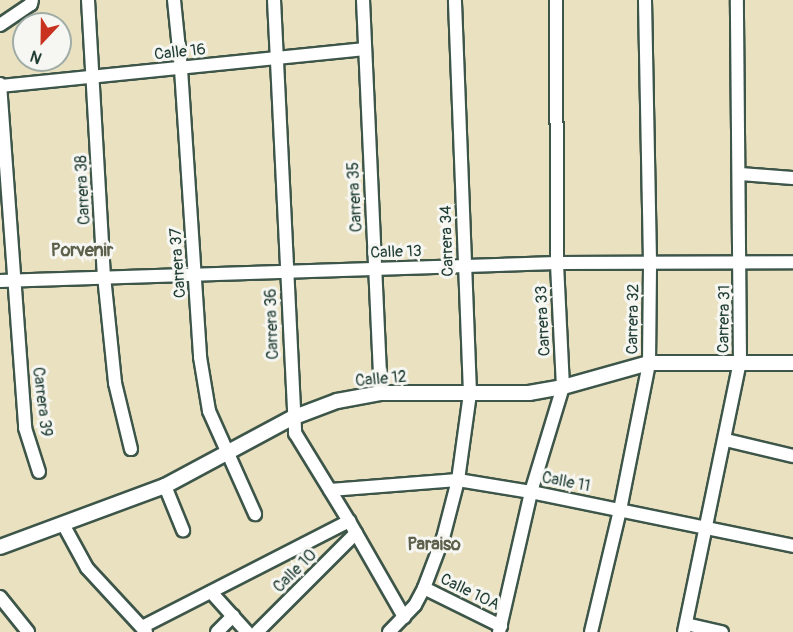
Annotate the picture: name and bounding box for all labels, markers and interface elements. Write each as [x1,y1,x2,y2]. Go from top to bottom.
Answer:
north arrow [12,12,72,72]
street label: Calle 16 [153,40,207,64]
text: N [27,46,45,68]
street label: Carrera 38 [72,155,94,225]
street label: Carrera 35 [344,161,366,233]
street label: Carrera 34 [436,205,458,277]
street label: Carrera 37 [166,227,190,299]
district label: Porvenir [51,240,113,262]
street label: Calle 13 [370,242,422,262]
street label: Carrera 32 [623,283,643,355]
street label: Carrera 33 [532,285,554,357]
street label: Carrera 31 [714,285,734,353]
street label: Carrera 36 [261,288,283,360]
street label: Carrera 39 [28,366,56,438]
street label: Calle 12 [355,367,407,391]
street label: Calle 11 [540,468,592,496]
district label: Paraiso [407,534,461,556]
street label: Calle 10 [269,545,321,597]
street label: Calle 10A [437,569,503,615]

